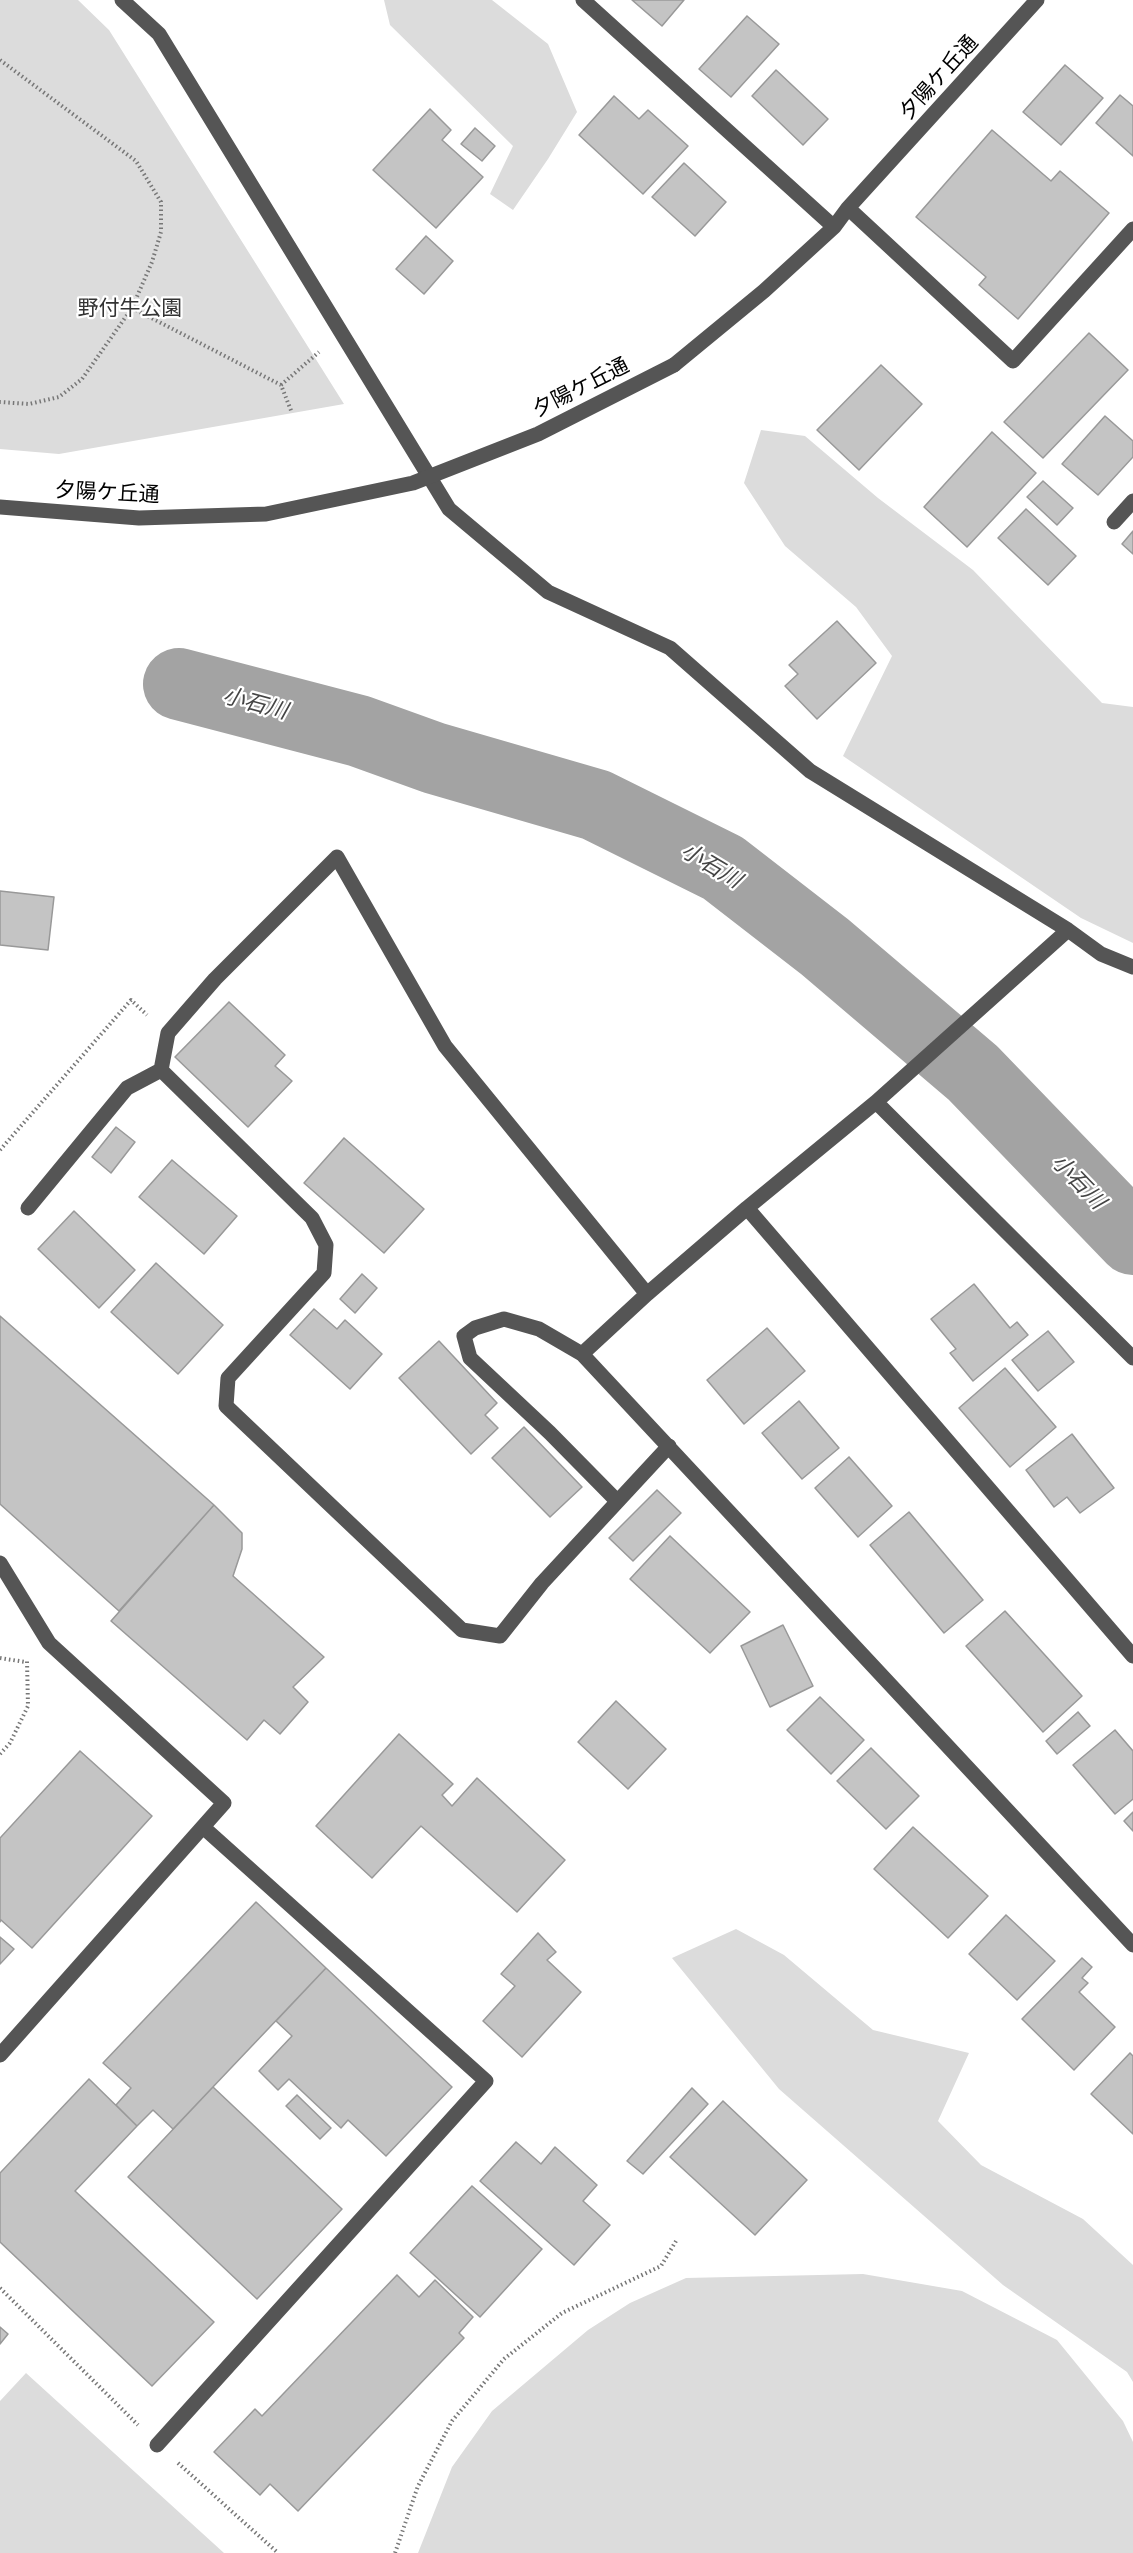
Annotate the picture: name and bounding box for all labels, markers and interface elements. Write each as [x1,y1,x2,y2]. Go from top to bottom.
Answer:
street label: 夕陽ケ丘通 [895,31,983,125]
park label: 野付牛公園 [78,296,182,322]
street label: 夕陽ケ丘通 [529,353,633,423]
street label: 夕陽ケ丘通 [54,478,160,508]
water label: 小石川 [220,683,290,725]
water label: 小石川 [676,838,746,894]
water label: 小石川 [1046,1149,1110,1215]

